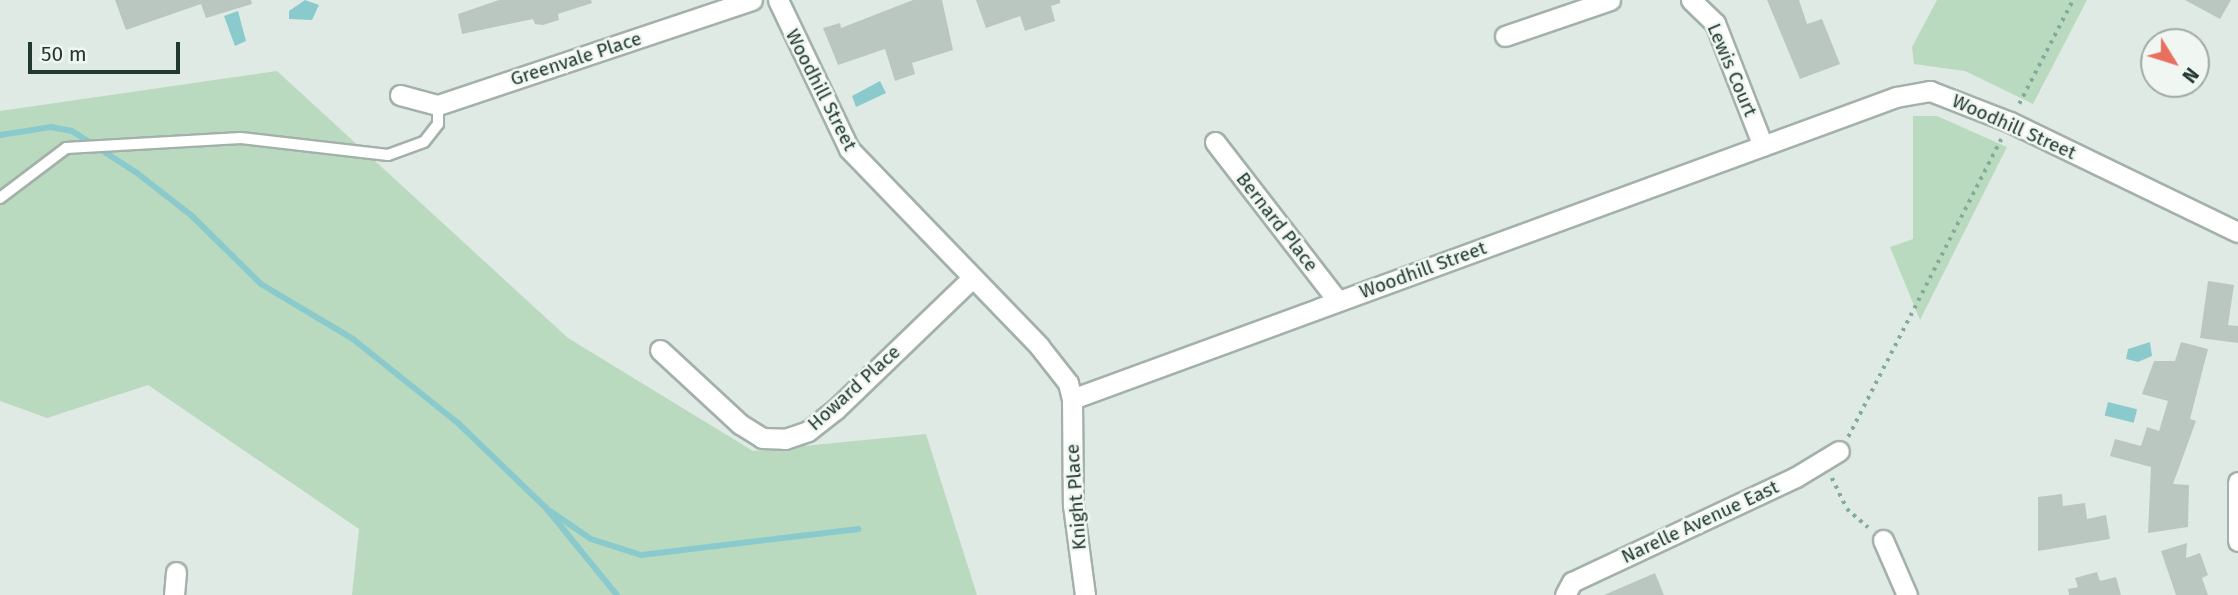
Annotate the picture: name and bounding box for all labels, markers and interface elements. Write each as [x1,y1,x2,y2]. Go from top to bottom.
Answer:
street label: Lewis Court [1702,20,1762,120]
street label: Woodhill Street [781,25,861,155]
street label: Greenvale Place [508,27,644,91]
scale bar [32,28,184,72]
north arrow [2140,28,2210,98]
text: 50 m [41,41,87,67]
text: N [2177,63,2203,87]
street label: Woodhill Street [1948,89,2080,165]
street label: Bernard Place [1231,168,1323,276]
street label: Woodhill Street [1356,236,1490,304]
street label: Howard Place [803,341,905,435]
street label: Knight Place [1061,443,1091,551]
street label: Narelle Avenue East [1618,476,1782,568]

